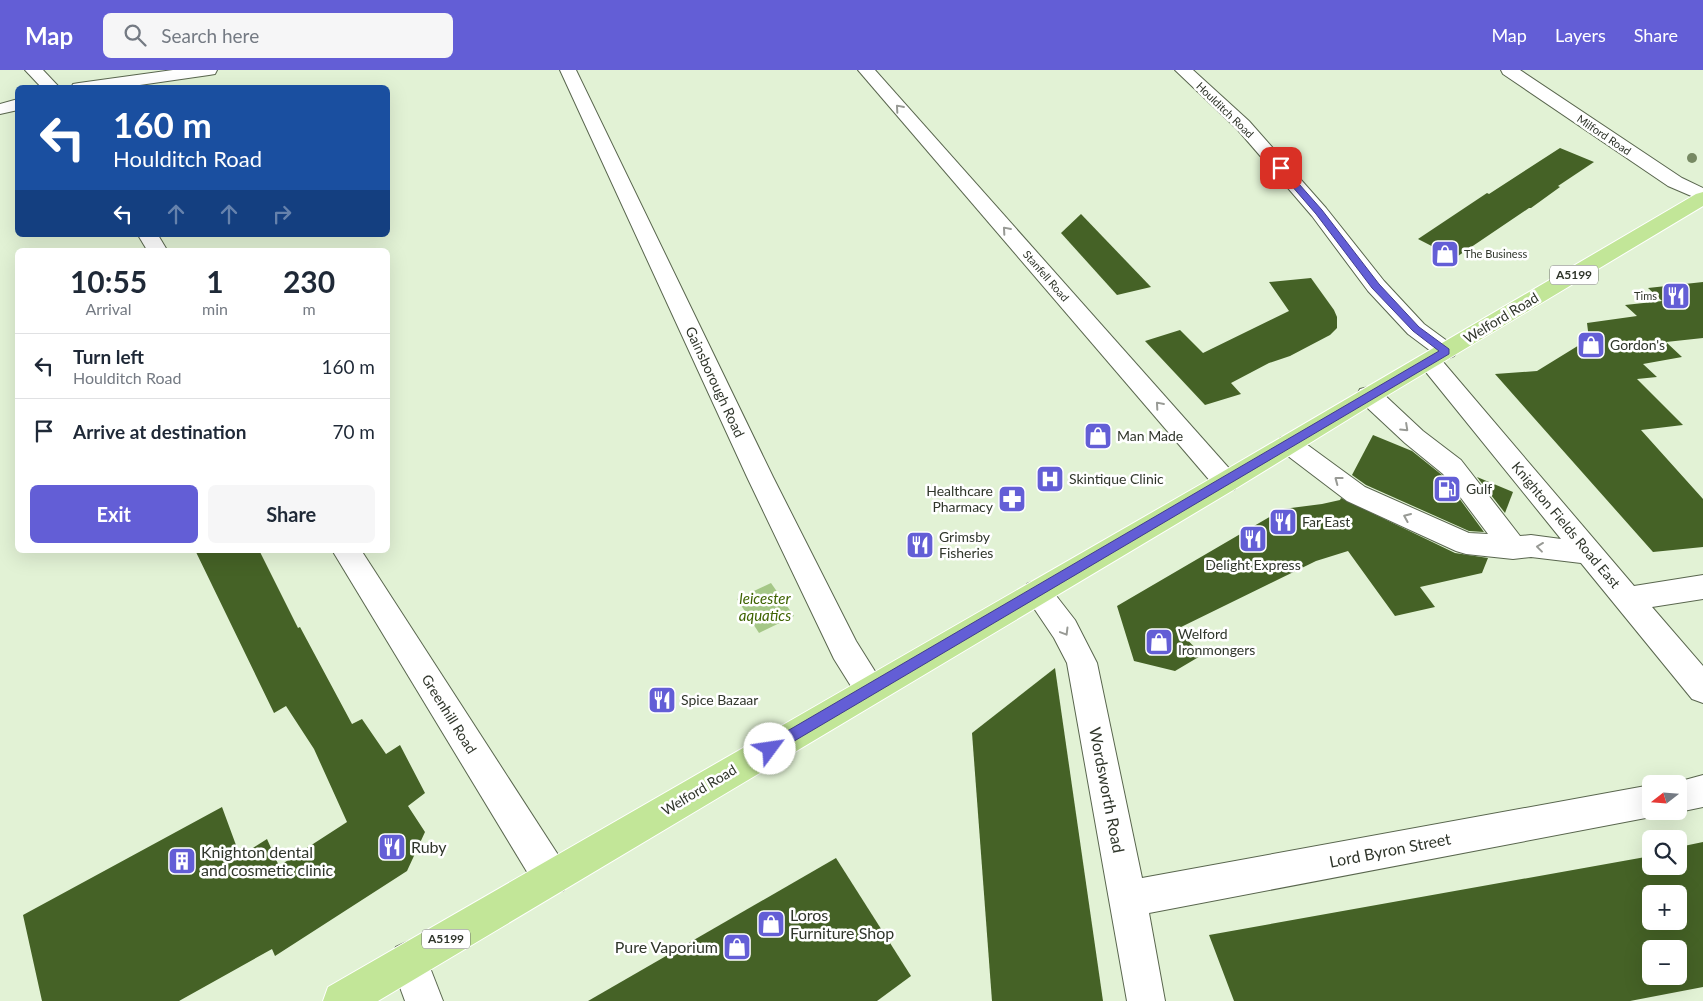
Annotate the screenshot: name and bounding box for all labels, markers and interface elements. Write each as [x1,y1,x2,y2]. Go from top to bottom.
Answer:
search box [103,13,453,58]
text: Map [25,21,73,50]
icon: search [121,21,149,49]
text: Search here [161,24,259,47]
text: Map [1491,24,1527,46]
text: Layers [1555,24,1606,46]
text: Share [1634,24,1678,46]
street label: Houlditch Road [1194,79,1257,140]
text: 160 m [113,103,212,145]
icon: left [30,105,95,170]
one-way arrow [897,105,905,114]
street label: Milford Road [1575,112,1634,157]
text: Houlditch Road [113,145,262,172]
pin [1260,147,1302,189]
icon: arrive [1267,154,1295,182]
icon: left [109,200,137,228]
icon: ahead [162,200,190,228]
icon: ahead [215,200,243,228]
icon: right [268,200,296,228]
one-way arrow [1003,227,1012,236]
shop icon: The Business [1430,239,1460,269]
place label: The Business [1464,247,1527,260]
street label: Stanfell Road [1021,248,1072,304]
text: 10:55 [70,263,147,299]
text: 1 [206,263,224,299]
text: 230 [283,263,335,299]
road number: A5199 [1550,266,1598,284]
restaurant icon: Tims [1661,281,1691,311]
street label: Welford Road [1460,289,1541,347]
place label: Tims [1634,289,1657,302]
text: Arrival [85,299,132,318]
text: min [202,299,228,318]
text: m [302,299,316,318]
street label: Gainsborough Road [682,324,749,440]
shop icon: Gordon's [1576,330,1606,360]
place label: Gordon's [1610,336,1665,353]
text: Turn left [73,345,144,368]
icon: left [30,352,58,380]
text: 160 m [321,355,375,378]
text: Houlditch Road [73,368,181,387]
one-way arrow [1156,402,1165,411]
icon: arrive [30,417,58,445]
text: Arrive at destination [73,420,246,443]
text: 70 m [332,420,375,443]
shop icon: Man Made [1083,421,1113,451]
one-way arrow [1399,422,1408,431]
place label: Man Made [1117,427,1183,444]
street label: Knighton Fields Road East [1508,458,1624,591]
hospital icon: Skintique Clinic [1035,464,1065,494]
place label: Skintique Clinic [1069,470,1164,487]
fuel station icon: Gulf [1432,474,1462,504]
one-way arrow [1335,478,1344,486]
place label: Gulf [1466,480,1492,497]
place label: Healthcare Pharmacy [926,482,994,515]
pharmacy icon: Healthcare Pharmacy [997,484,1027,514]
button: Exit [30,485,198,543]
button: Share [208,485,375,543]
restaurant icon: Far East [1268,507,1298,537]
place label: Far East [1302,513,1350,530]
one-way arrow [1403,513,1412,524]
restaurant icon: Delight Express [1238,524,1268,554]
place label: Grimsby Fisheries [939,528,993,561]
restaurant icon: Grimsby Fisheries [905,530,935,560]
one-way arrow [1535,542,1543,553]
place label: Delight Express [1205,556,1301,573]
water label: leicester aquatics [739,589,792,624]
place label: Welford Ironmongers [1178,625,1255,658]
one-way arrow [1059,626,1069,635]
shop icon: Welford Ironmongers [1144,627,1174,657]
street label: Greenhill Road [418,671,480,756]
restaurant icon: Spice Bazaar [647,685,677,715]
place label: Spice Bazaar [681,691,758,708]
position arrow [743,722,795,774]
street label: Wordsworth Road [1086,725,1129,854]
street label: Welford Road [658,761,739,819]
north arrow [1642,775,1688,820]
map controls [1642,775,1687,985]
street label: Lord Byron Street [1328,828,1453,871]
button: search [1642,830,1687,875]
restaurant icon: Ruby [377,832,407,862]
place label: Ruby [411,837,447,856]
place label: Knighton dental and cosmetic clinic [201,842,334,879]
building icon: Knighton dental and cosmetic clinic [167,846,197,876]
button: + [1642,885,1687,930]
place label: Loros Furniture Shop [790,905,894,942]
shop icon: Loros Furniture Shop [756,909,786,939]
road number: A5199 [422,930,470,949]
shop icon: Pure Vaporium [722,932,752,962]
place label: Pure Vaporium [615,937,718,956]
button: − [1642,940,1687,985]

